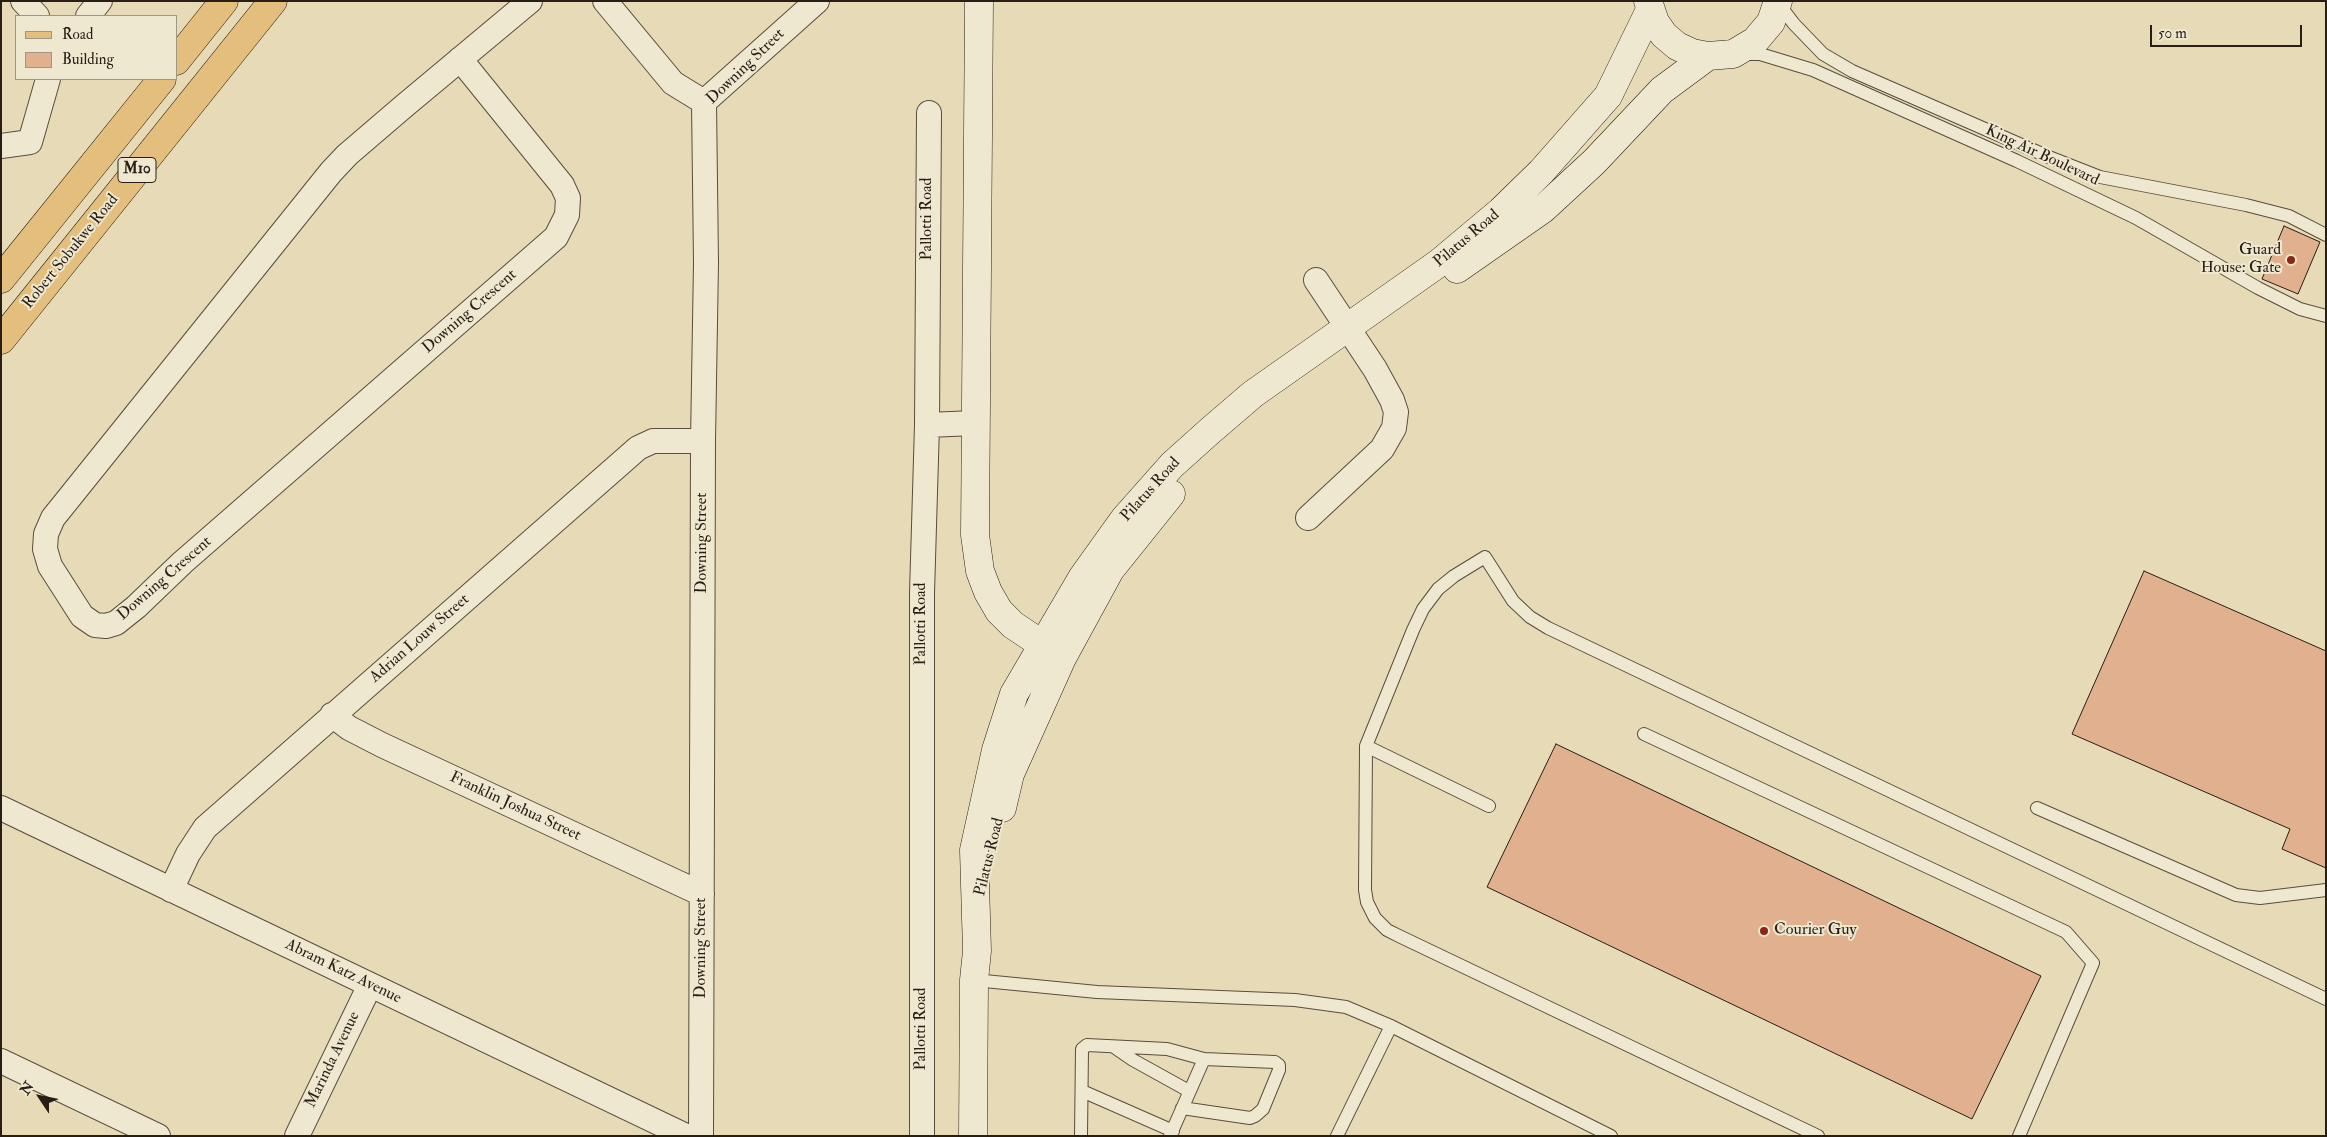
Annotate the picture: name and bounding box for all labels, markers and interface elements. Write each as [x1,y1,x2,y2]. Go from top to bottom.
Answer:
legend [15,15,178,80]
scale bar [2152,15,2304,47]
text: 50 m [2158,24,2187,43]
text: Road [62,25,93,44]
street label: Downing Street [703,25,789,109]
text: Building [62,50,114,69]
street label: King Air Boulevard [1982,121,2102,191]
road number: M10 [118,158,156,182]
street label: Pallotti Road [918,178,938,260]
street label: Robert Sobukwe Road [19,191,123,313]
street label: Pilatus Road [1430,206,1504,272]
place label: Guard House: Gate [2201,241,2281,279]
marker: Guard House: Gate [2285,254,2297,266]
street label: Downing Crescent [419,266,521,358]
street label: Pilatus Road [1117,454,1185,526]
street label: Downing Street [693,492,713,594]
street label: Downing Crescent [114,533,216,625]
street label: Pallotti Road [912,583,932,665]
street label: Adrian Louw Street [366,590,474,688]
street label: Franklin Joshua Street [446,768,584,846]
street label: Pilatus Road [971,816,1009,898]
street label: Downing Street [692,897,712,999]
place label: Courier Guy [1774,921,1857,941]
marker: Courier Guy [1758,925,1770,937]
street label: Abram Katz Avenue [282,936,404,1008]
street label: Pallotti Road [912,988,932,1070]
street label: Marinda Avenue [301,1009,365,1111]
north arrow [15,1072,65,1122]
text: N [17,1078,38,1098]

